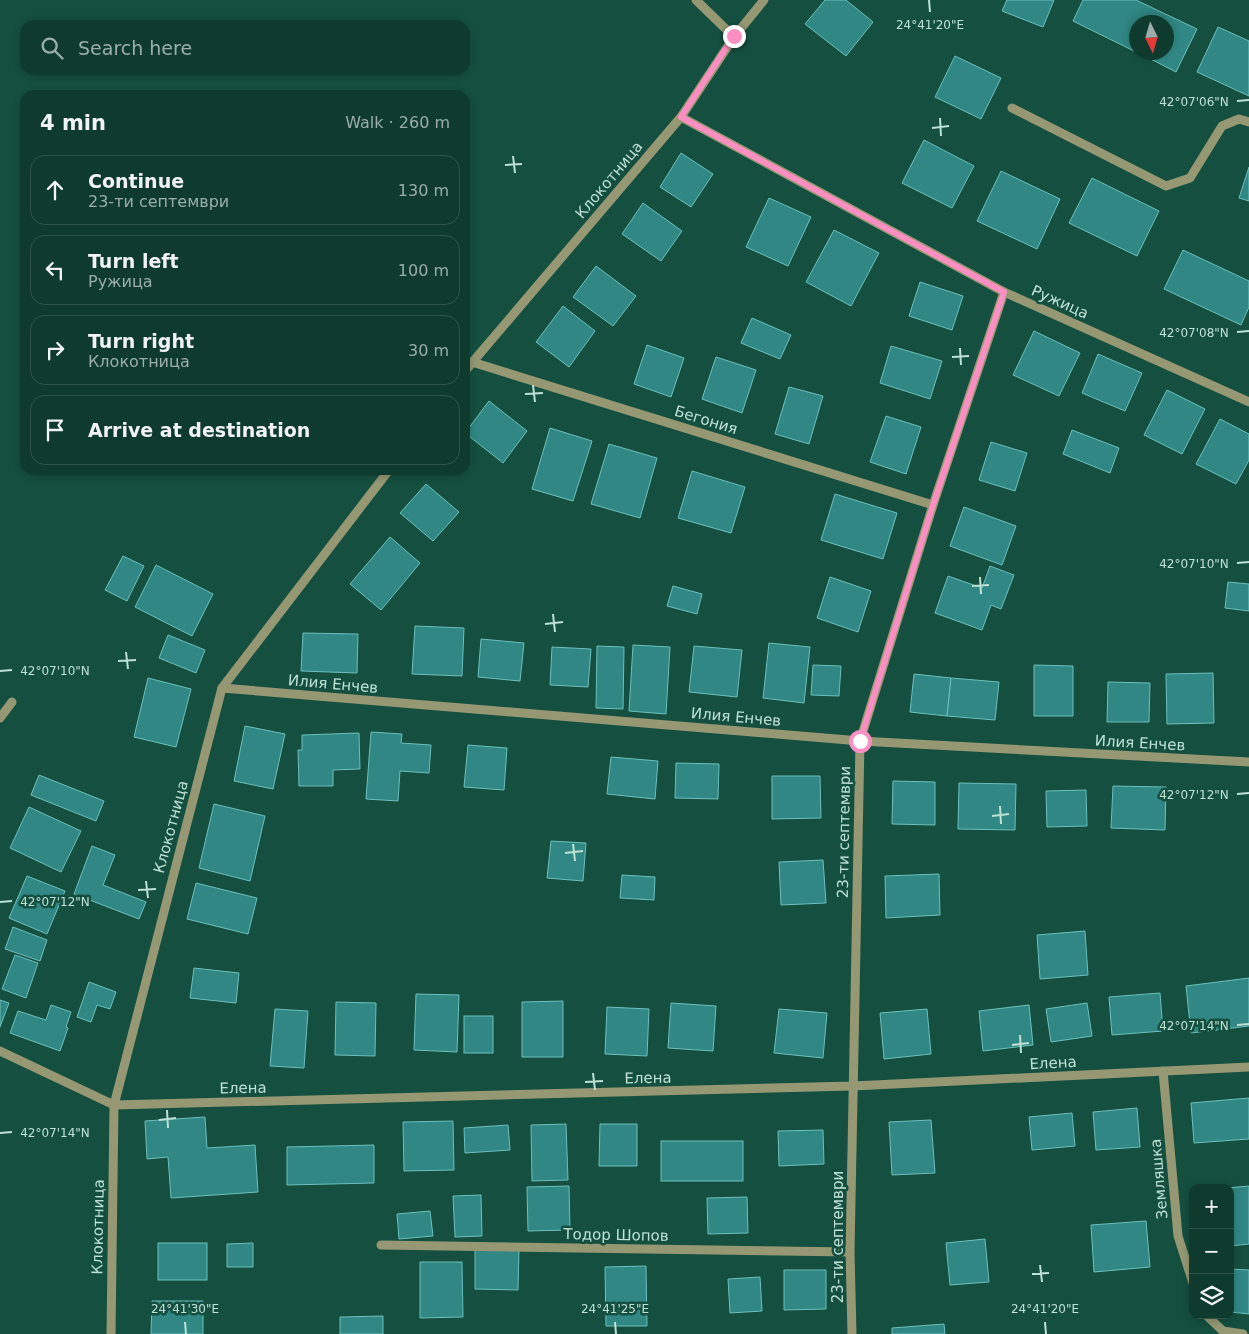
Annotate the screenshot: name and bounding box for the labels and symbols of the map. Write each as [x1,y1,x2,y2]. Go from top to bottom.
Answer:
north arrow [1129,15,1174,60]
text: 24°41'20"E [896,18,964,32]
route end [723,25,746,48]
text: 42°07'06"N [1159,95,1229,109]
street label: Клокотница [571,138,647,222]
street label: Ружица [1029,281,1091,323]
text: 42°07'08"N [1159,326,1229,340]
street label: Бегония [672,402,740,438]
text: 42°07'10"N [1159,557,1229,571]
text: 42°07'10"N [20,664,90,678]
street label: Илия Енчев [287,671,379,697]
street label: Илия Енчев [690,704,782,730]
route start [849,730,872,753]
street label: Илия Енчев [1094,732,1186,754]
street label: 23-ти септември [834,766,854,898]
street label: Клокотница [150,779,192,875]
text: 42°07'12"N [1159,788,1229,802]
text: 42°07'12"N [20,895,90,909]
text: 42°07'14"N [1159,1019,1229,1033]
street label: Елена [1029,1053,1077,1073]
street label: Елена [624,1069,672,1087]
street label: Елена [219,1079,267,1097]
text: 42°07'14"N [20,1126,90,1140]
street label: Земляшка [1147,1138,1171,1220]
street label: 23-ти септември [829,1171,847,1303]
street label: Клокотница [88,1179,108,1275]
street label: Тодор Шопов [562,1225,669,1245]
text: 24°41'30"E [151,1302,219,1316]
text: 24°41'25"E [581,1302,649,1316]
text: 24°41'20"E [1011,1302,1079,1316]

